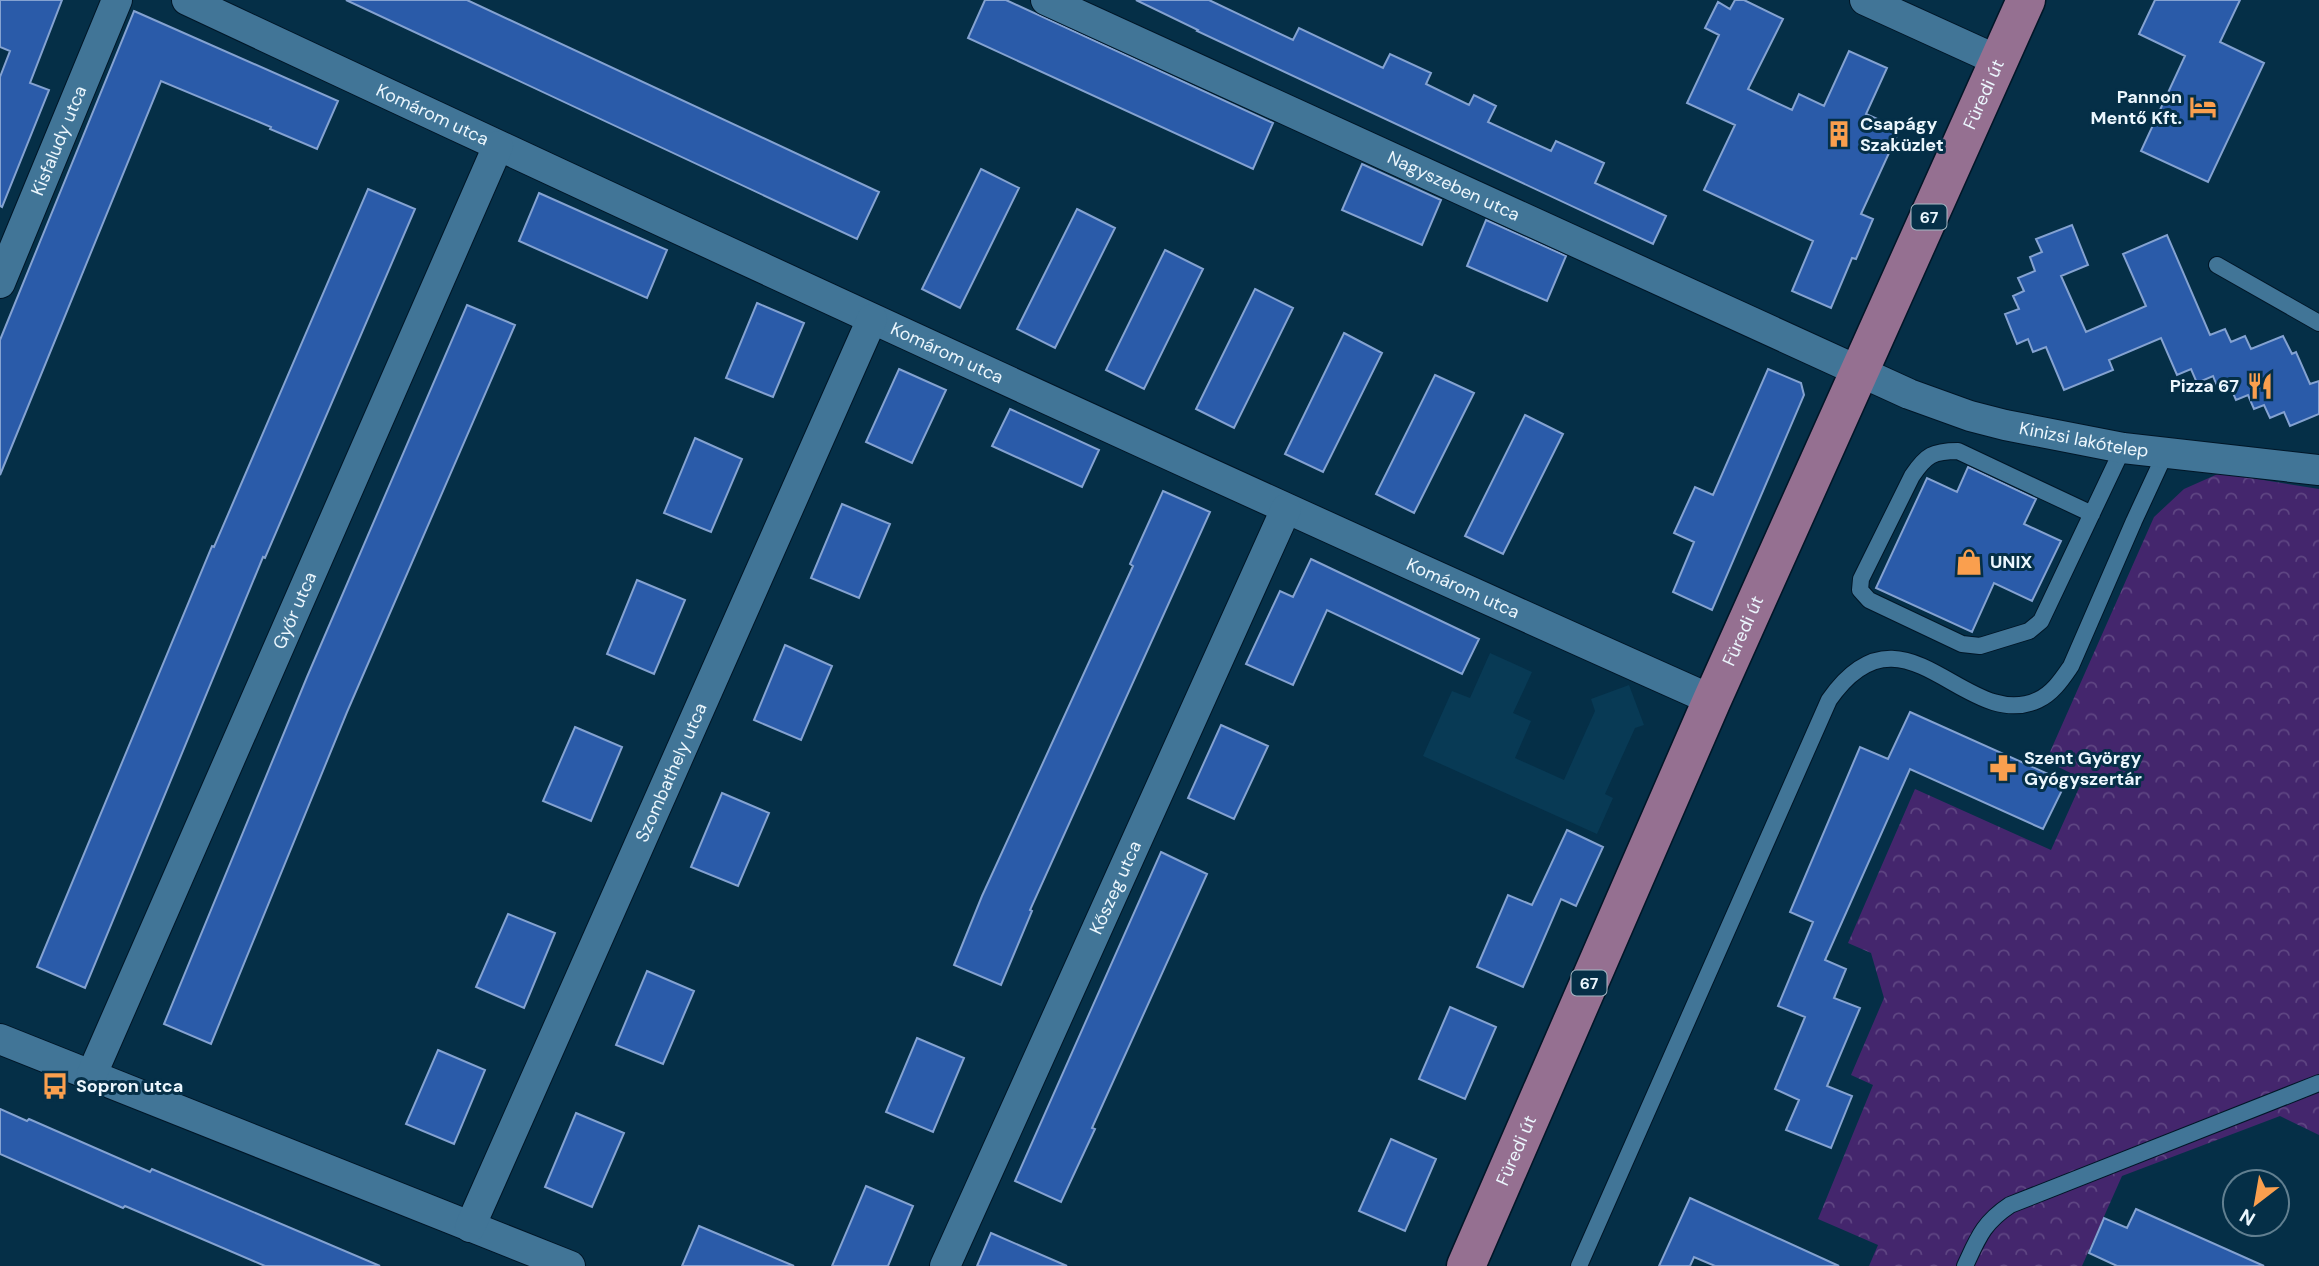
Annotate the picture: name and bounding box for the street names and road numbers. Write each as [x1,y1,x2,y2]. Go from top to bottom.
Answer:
street label: Füredi út [1958,55,2010,133]
street label: Komárom utca [372,78,493,151]
street label: Kisfaludy utca [25,82,92,199]
street label: Nagyszeben utca [1383,145,1524,227]
road number: 67 [1912,204,1946,230]
street label: Komárom utca [887,317,1007,389]
street label: Kinizsi lakótelep [2017,416,2150,463]
street label: Komárom utca [1403,552,1523,624]
street label: Győr utca [267,568,322,653]
street label: Füredi út [1717,592,1769,670]
street label: Szombathely utca [630,699,713,846]
street label: Kőszeg utca [1084,837,1147,938]
road number: 67 [1572,970,1606,995]
street label: Füredi út [1490,1112,1542,1189]

